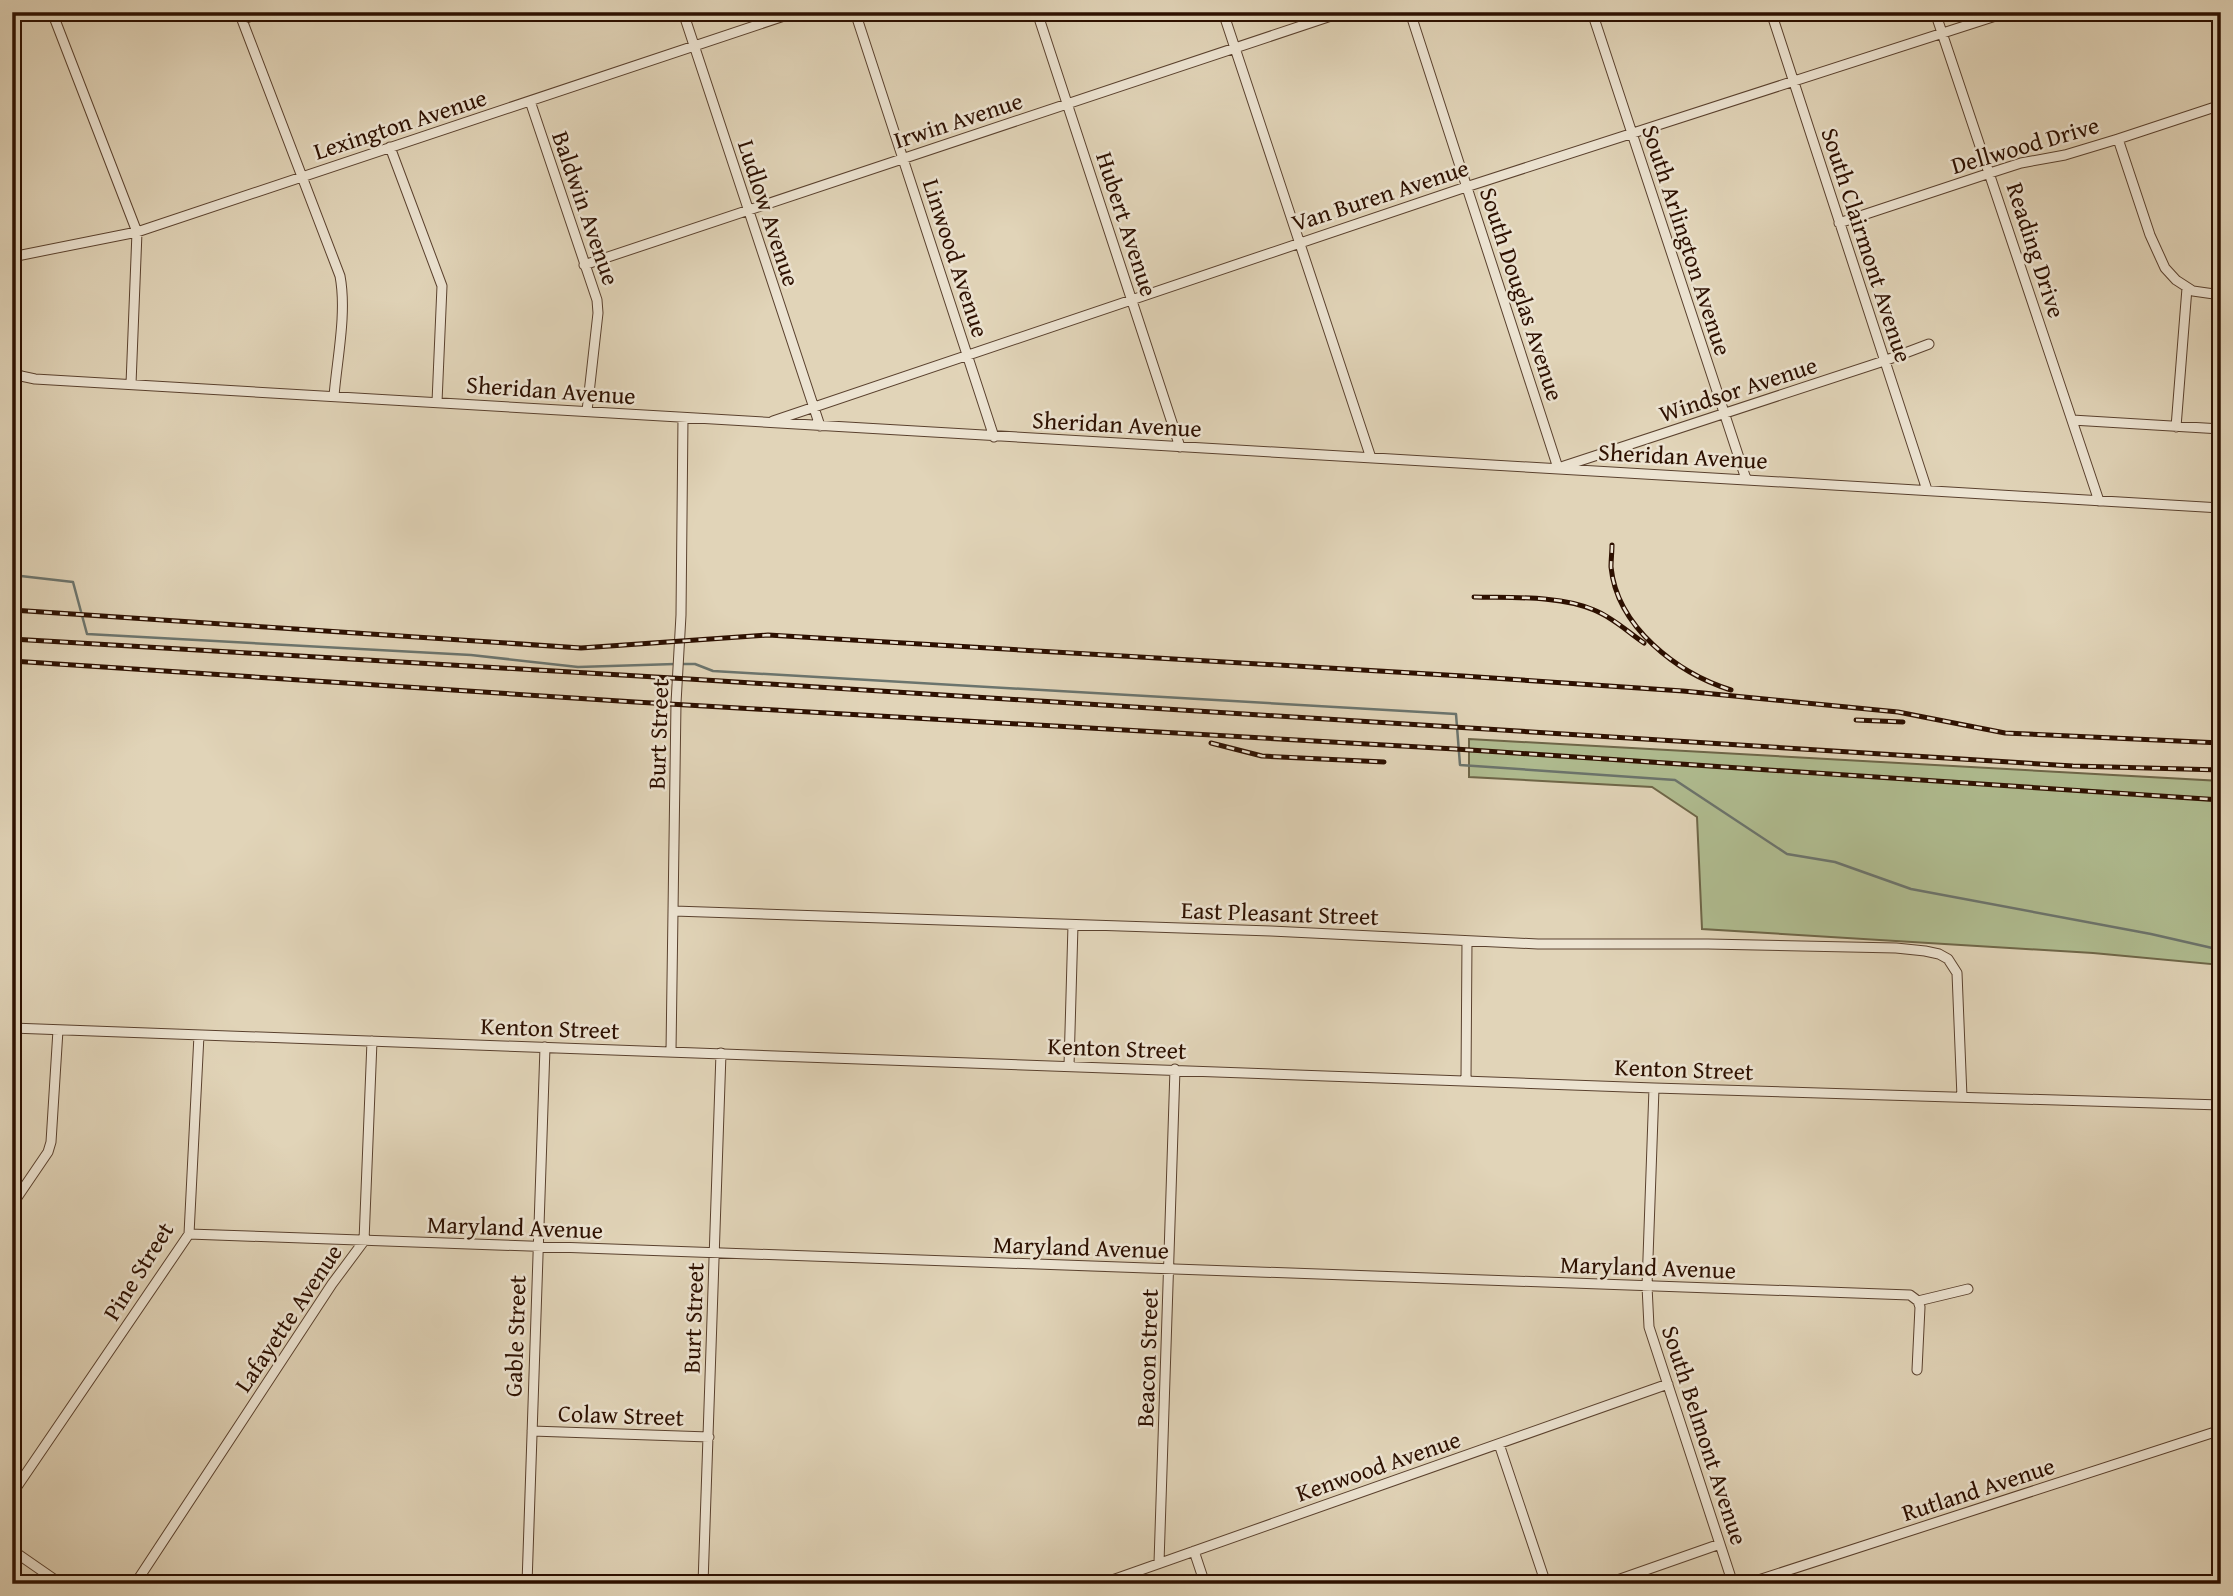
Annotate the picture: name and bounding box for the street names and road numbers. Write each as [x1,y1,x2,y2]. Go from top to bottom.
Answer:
street label: Lexington Avenue [309,80,491,168]
street label: Irwin Avenue [889,83,1027,157]
street label: Dellwood Drive [1947,107,2103,183]
street label: South Arlington Avenue [1633,120,1741,360]
street label: South Clairmont Avenue [1813,123,1921,367]
street label: Baldwin Avenue [543,126,629,290]
street label: Ludlow Avenue [729,135,809,291]
street label: Hubert Avenue [1087,147,1167,301]
street label: Van Buren Avenue [1287,150,1473,240]
street label: Linwood Avenue [914,174,998,342]
street label: Reading Drive [1998,178,2074,322]
street label: South Douglas Avenue [1471,183,1573,405]
street label: Windsor Avenue [1655,347,1821,431]
street label: Sheridan Avenue [465,367,637,413]
street label: Sheridan Avenue [1031,402,1203,446]
street label: Sheridan Avenue [1597,434,1769,478]
street label: Burt Street [639,677,677,790]
street label: East Pleasant Street [1181,892,1380,934]
street label: Kenton Street [480,1008,621,1048]
street label: Kenton Street [1047,1028,1188,1068]
street label: Kenton Street [1614,1049,1755,1089]
street label: Maryland Avenue [426,1206,604,1248]
street label: Pine Street [94,1214,182,1327]
street label: Maryland Avenue [992,1226,1170,1268]
street label: Lafayette Avenue [225,1237,351,1399]
street label: Maryland Avenue [1559,1246,1737,1288]
street label: Burt Street [674,1261,712,1374]
street label: Gable Street [495,1274,535,1398]
street label: Beacon Street [1127,1288,1167,1428]
street label: South Belmont Avenue [1653,1321,1757,1549]
street label: Colaw Street [557,1395,685,1435]
street label: Kenwood Avenue [1291,1421,1465,1511]
street label: Rutland Avenue [1897,1448,2059,1530]

